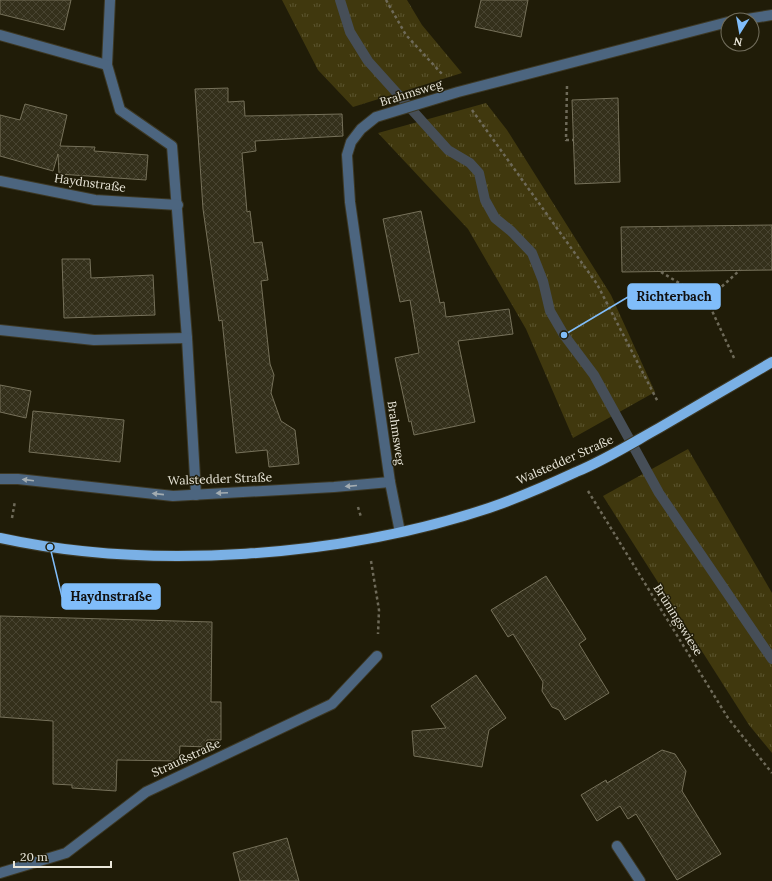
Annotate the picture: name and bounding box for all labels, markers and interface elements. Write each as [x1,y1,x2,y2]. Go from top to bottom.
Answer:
north arrow [720,12,760,52]
text: N [732,34,744,50]
street label: Brahmsweg [378,76,444,109]
street label: Haydnstraße [53,170,127,195]
callout: Richterbach [628,284,720,309]
text: Richterbach [636,288,712,305]
street label: Brahmsweg [385,400,408,466]
street label: Walstedder Straße [514,431,616,488]
street label: Walstedder Straße [168,469,273,488]
one-way arrow [22,477,34,484]
one-way arrow [345,482,357,489]
one-way arrow [216,490,228,497]
one-way arrow [152,491,164,497]
street label: Brüningswiese [650,581,707,659]
callout: Haydnstraße [62,584,160,609]
text: Haydnstraße [70,588,152,605]
street label: Straußstraße [149,735,223,780]
scale bar [14,843,111,869]
text: 20 m [20,849,48,864]

